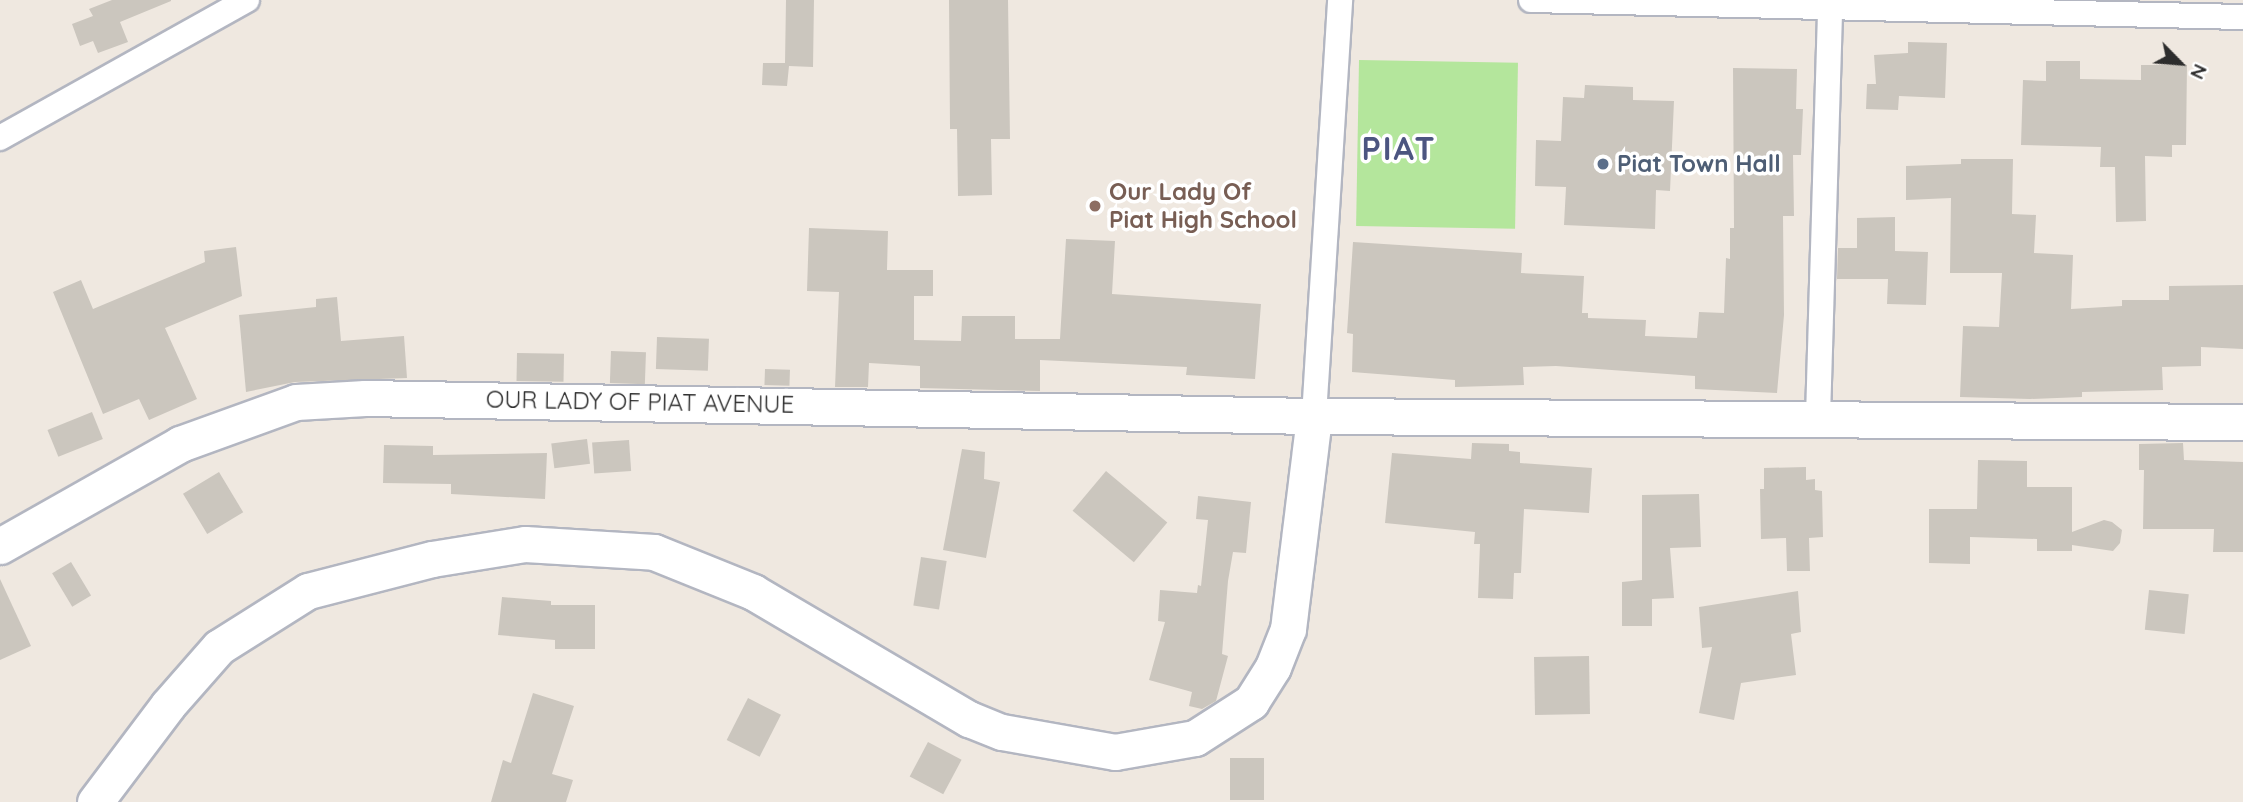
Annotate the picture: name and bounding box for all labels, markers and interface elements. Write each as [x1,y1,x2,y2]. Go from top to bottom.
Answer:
north arrow [2145,28,2215,98]
text: N [2185,60,2213,83]
district label: PIAT [1362,129,1436,167]
place label: Piat Town Hall [1617,150,1781,178]
marker: Piat Town Hall [1595,156,1611,172]
place label: Our Lady Of Piat High School [1109,178,1297,234]
marker: Our Lady Of Piat High School [1087,198,1103,214]
street label: OUR LADY OF PIAT AVENUE [486,385,794,419]

